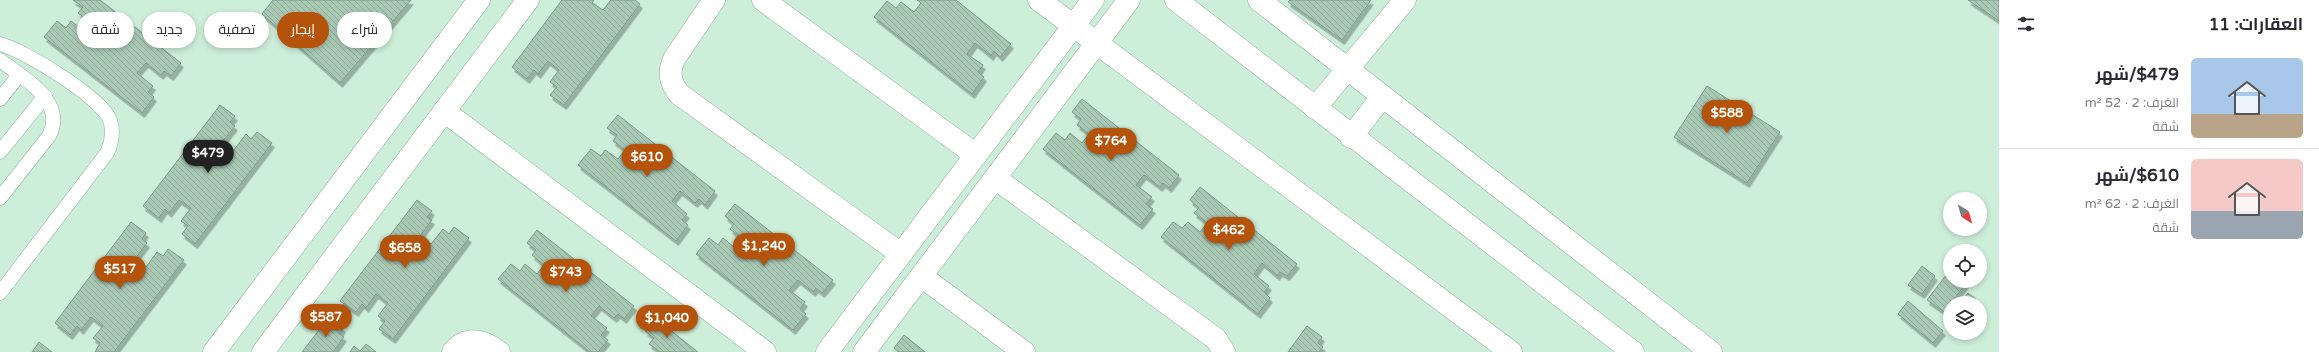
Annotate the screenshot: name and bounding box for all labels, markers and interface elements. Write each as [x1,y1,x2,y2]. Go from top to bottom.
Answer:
chip: شقة [77,12,134,48]
chip: جديد [142,12,196,48]
chip: تصفية [204,12,269,48]
chip: إيجار [277,12,329,48]
chip: شراء [337,12,392,48]
icon: filters [2015,13,2037,35]
text: العقارات: 11 [2209,14,2303,35]
text: $479/شهر [2096,64,2179,85]
icon: home [2223,74,2271,122]
text: الغرف: 2 · 52 m² [2085,95,2179,111]
pin: $588 [1703,100,1751,134]
text: $588 [1711,105,1743,121]
text: شقة [2152,119,2179,135]
pin: $764 [1087,128,1135,162]
text: $764 [1095,133,1127,149]
pin: $479 [184,140,232,174]
pin: $610 [623,144,671,178]
text: $479 [192,145,224,161]
text: $610 [631,149,663,165]
text: $610/شهر [2096,165,2179,186]
icon: home [2223,175,2271,223]
north arrow [1943,192,1987,236]
map controls [1943,192,1987,340]
text: الغرف: 2 · 62 m² [2085,196,2179,212]
pin: $462 [1205,217,1253,251]
text: شقة [2152,220,2179,236]
text: $462 [1213,222,1245,238]
pin: $1,240 [731,233,797,267]
pin: $658 [381,235,429,269]
text: $1,240 [742,238,786,254]
text: $658 [389,240,421,256]
button: locate [1943,244,1987,288]
pin: $517 [96,256,144,290]
pin: $743 [542,259,590,293]
text: $517 [104,261,136,277]
text: $743 [550,264,582,280]
button: layers [1943,296,1987,340]
pin: $587 [302,304,350,338]
pin: $1,040 [634,305,700,339]
text: $587 [310,309,342,325]
text: $1,040 [645,310,689,326]

